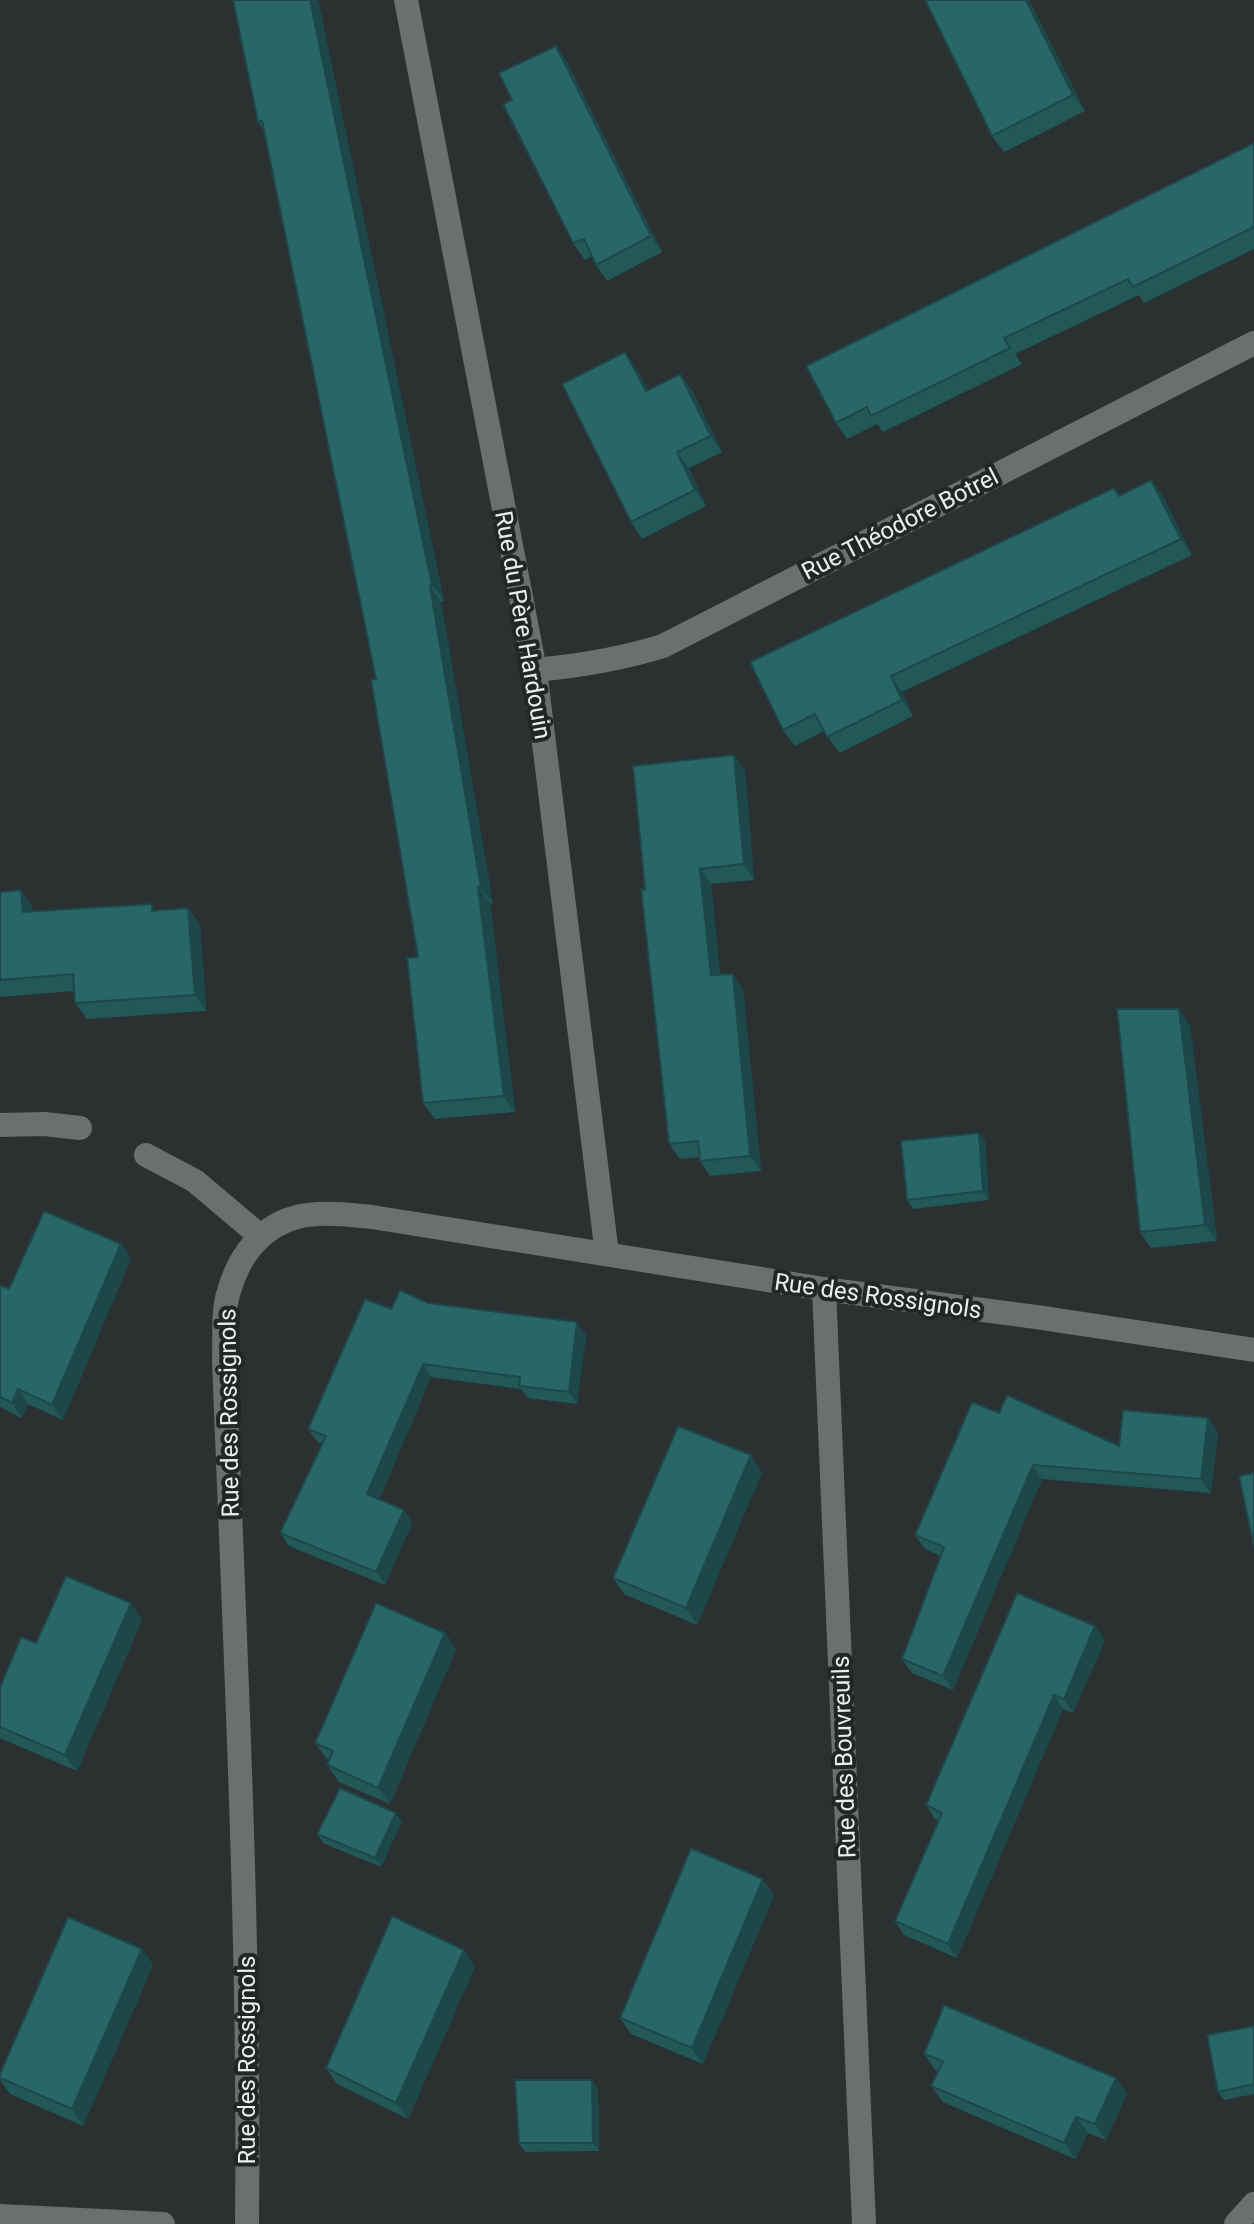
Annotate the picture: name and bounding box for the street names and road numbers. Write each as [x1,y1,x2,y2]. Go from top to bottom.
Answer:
street label: Rue Théodore Botrel [797,462,1003,586]
street label: Rue du Père Hardouin [489,509,557,741]
street label: Rue des Rossignols [773,1268,983,1324]
street label: Rue des Rossignols [213,1308,245,1518]
street label: Rue des Bouvreuils [826,1655,862,1859]
street label: Rue des Rossignols [233,1955,261,2165]

